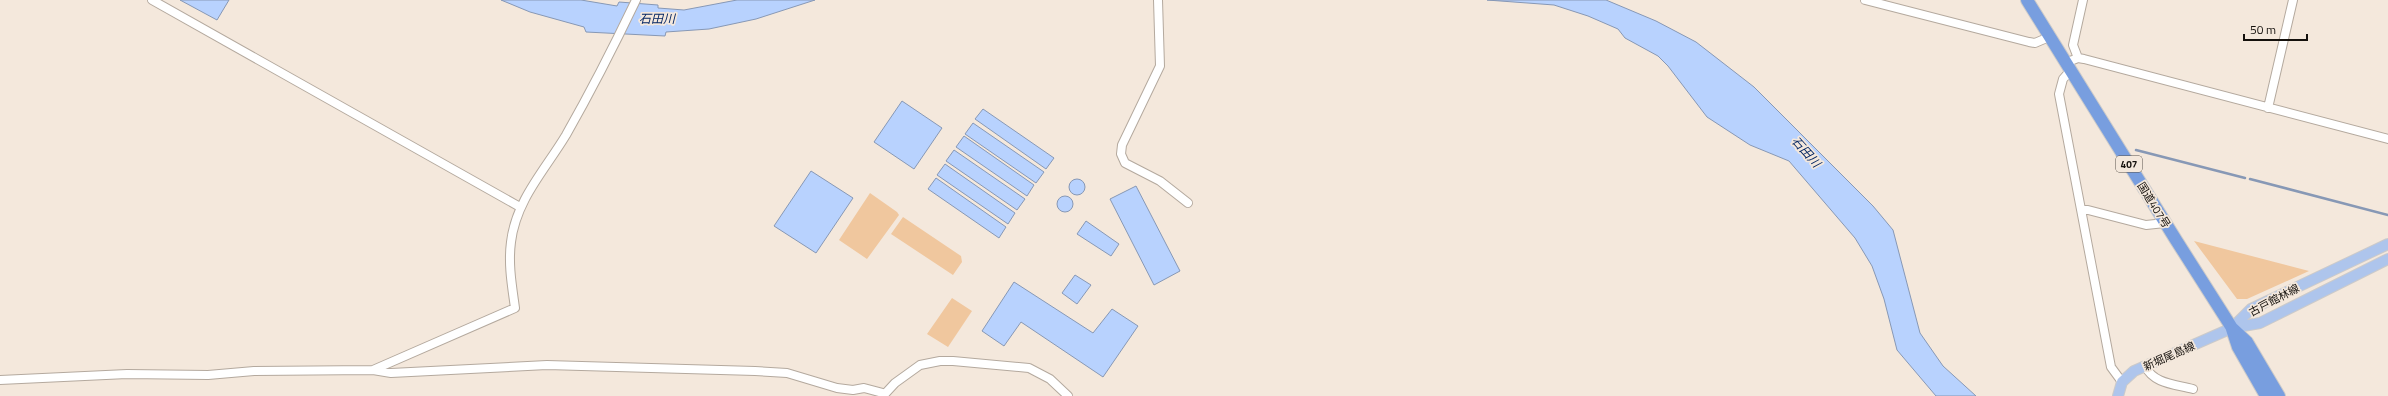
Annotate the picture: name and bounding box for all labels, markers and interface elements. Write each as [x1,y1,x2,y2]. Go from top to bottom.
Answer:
water label: 石田川 [639,9,677,28]
scale bar [2244,16,2307,42]
text: 50 m [2250,20,2276,39]
water label: 石田川 [1787,132,1827,173]
road number: 407 [2116,156,2142,172]
street label: 国道407号 [2134,179,2174,231]
street label: 古戸館林線 [2246,280,2302,320]
street label: 新堀尾島線 [2141,338,2197,374]

